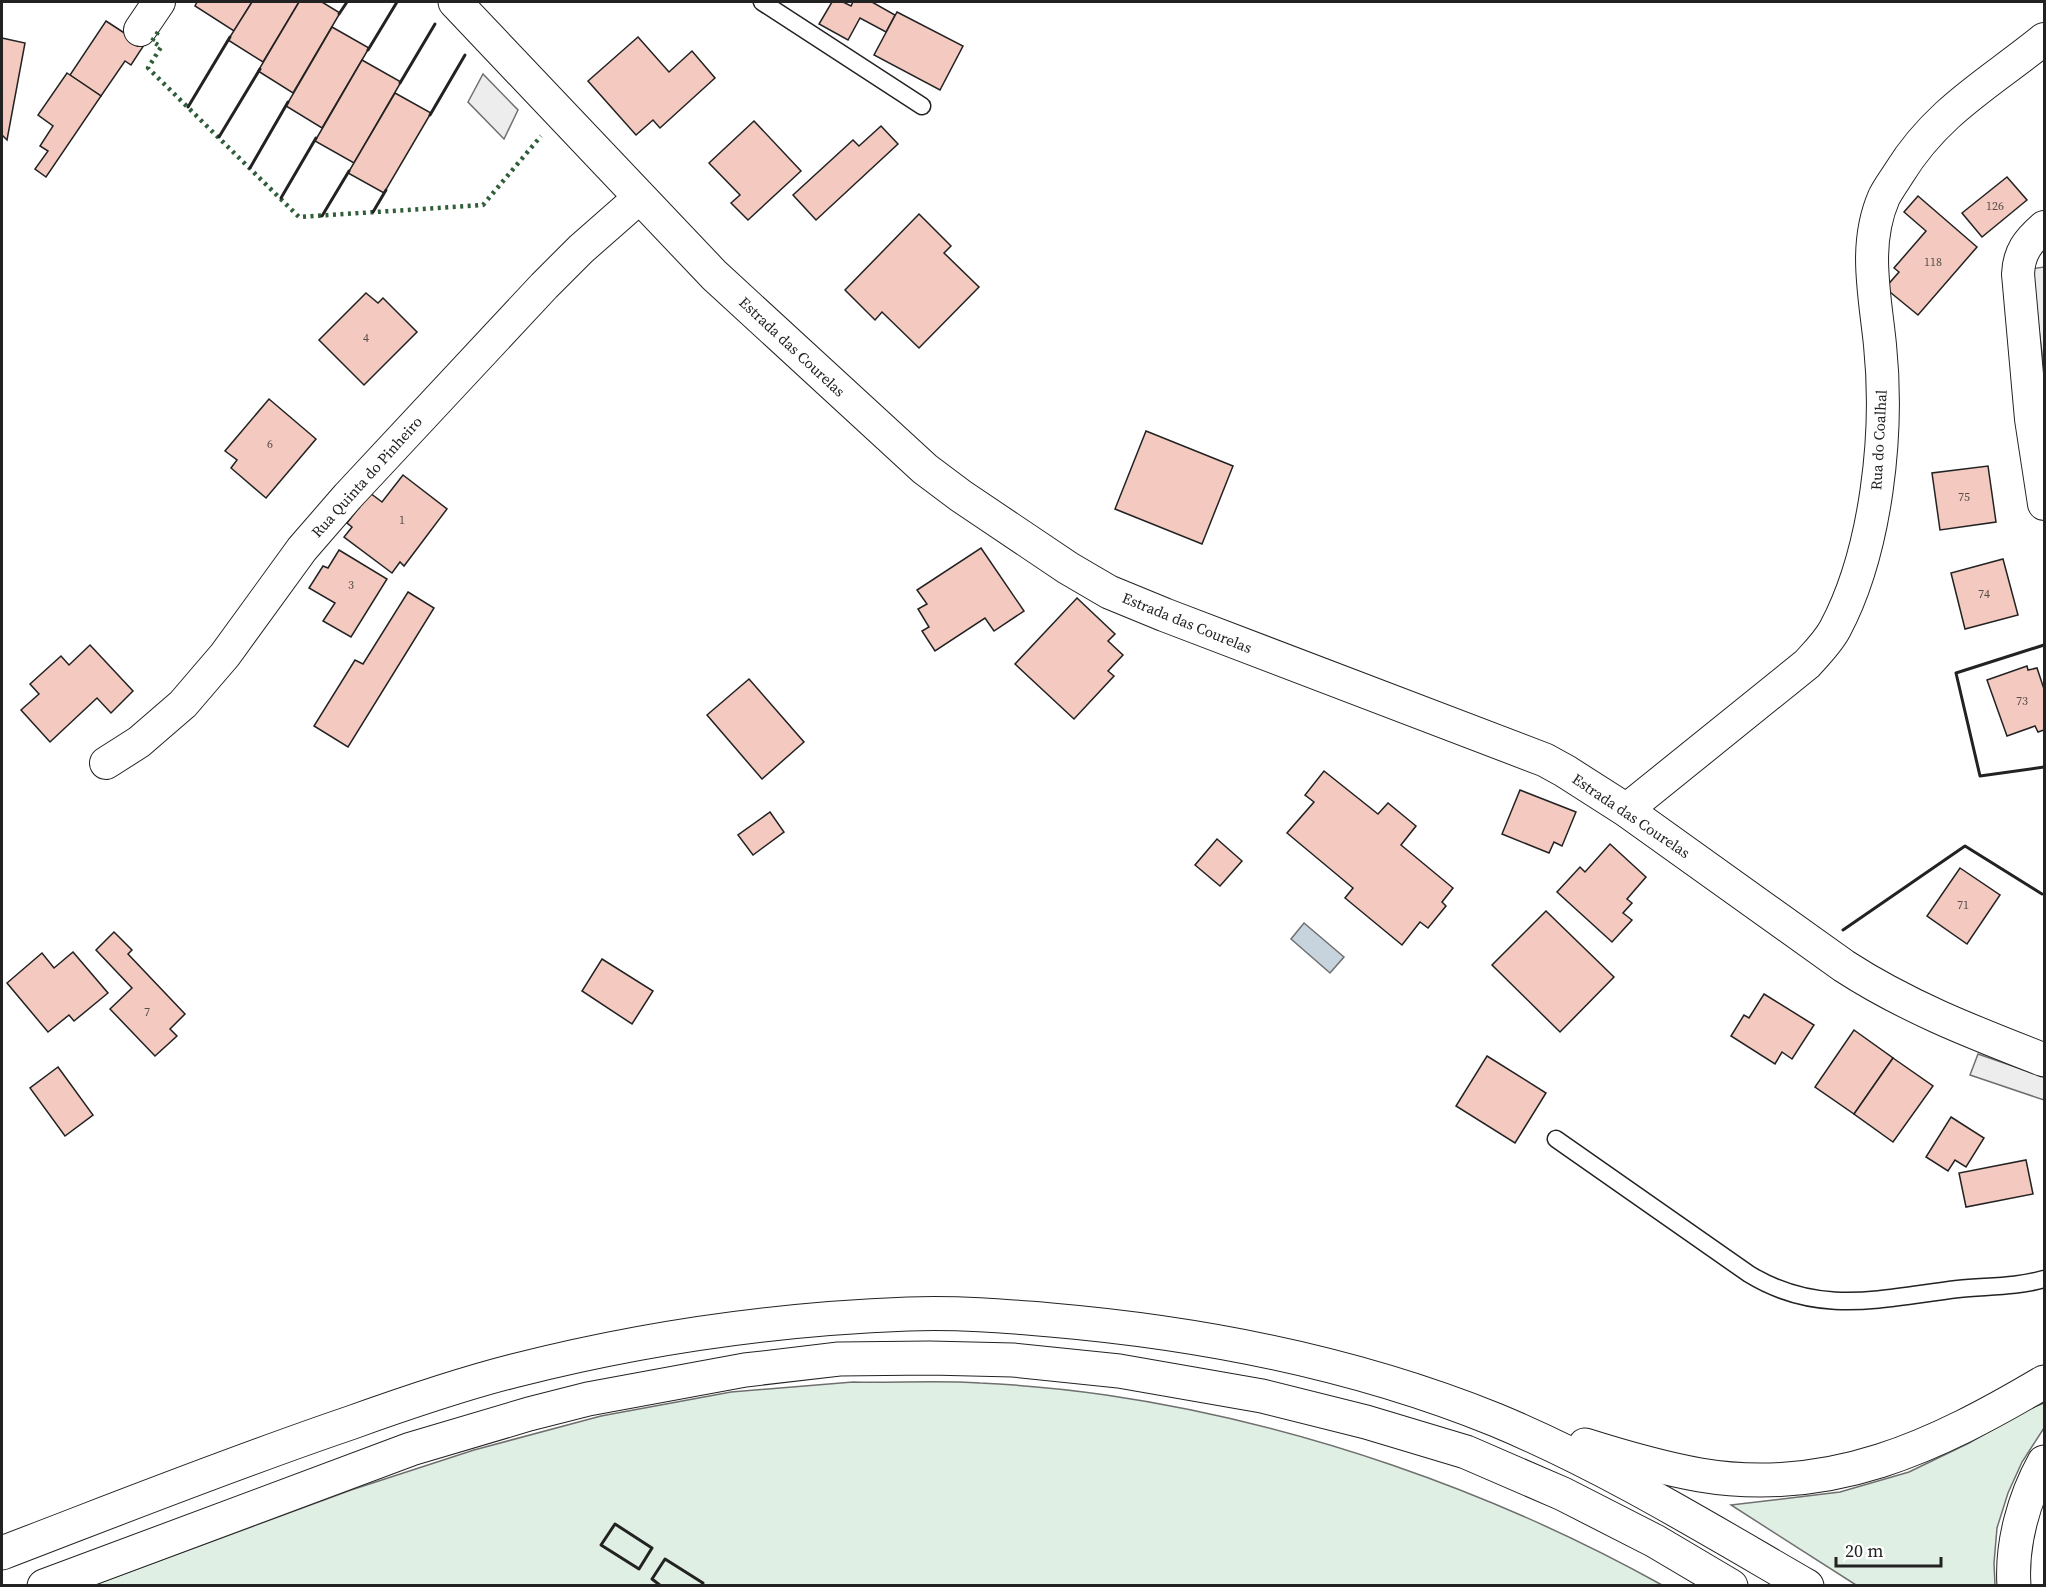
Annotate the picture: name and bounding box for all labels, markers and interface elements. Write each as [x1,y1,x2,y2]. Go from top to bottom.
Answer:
house number: 126 [1986,198,2004,214]
house number: 118 [1924,254,1942,270]
street label: Estrada das Courelas [735,292,850,401]
house number: 4 [363,330,369,346]
street label: Rua do Coalhal [1865,389,1892,491]
street label: Rua Quinta do Pinheiro [306,411,427,542]
house number: 6 [267,436,273,452]
house number: 75 [1958,489,1970,505]
house number: 1 [399,512,405,528]
house number: 3 [348,577,354,593]
house number: 74 [1978,586,1990,602]
street label: Estrada das Courelas [1119,587,1255,658]
house number: 73 [2016,693,2028,709]
street label: Estrada das Courelas [1568,768,1694,863]
house number: 71 [1957,897,1969,913]
house number: 7 [144,1004,150,1020]
scale bar [1836,1530,1941,1568]
text: 20 m [1845,1538,1883,1563]

